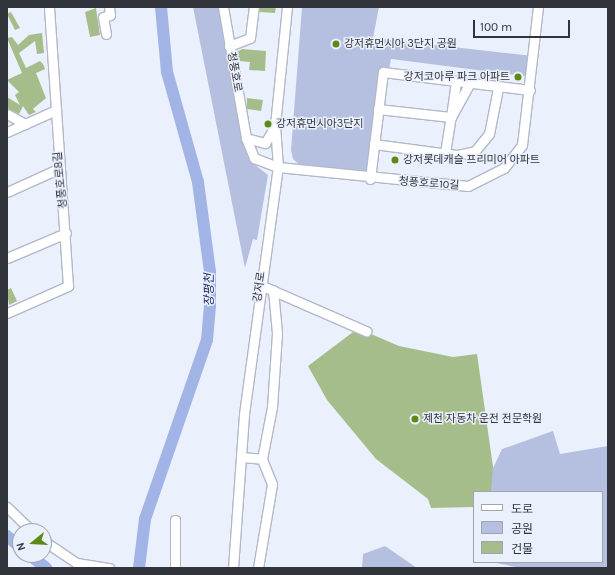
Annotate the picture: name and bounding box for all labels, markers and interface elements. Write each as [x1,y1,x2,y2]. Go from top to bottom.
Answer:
scale bar [475,12,572,38]
text: 100 m [480,20,512,34]
place label: 강저휴먼시아 3단지 공원 [344,37,457,51]
marker: 강저휴먼시아 3단지 공원 [331,39,341,49]
street label: 청풍호로 [224,51,244,93]
place label: 강저코아루 파크 아파트 [404,70,510,84]
marker: 강저코아루 파크 아파트 [513,72,523,82]
place label: 강저휴먼시아3단지 [276,117,363,131]
marker: 강저휴먼시아3단지 [263,119,273,129]
street label: 청풍호로8길 [51,151,71,209]
place label: 강저롯데캐슬 프리미어 아파트 [403,153,540,167]
marker: 강저롯데캐슬 프리미어 아파트 [390,155,400,165]
street label: 청풍호로10길 [398,175,460,193]
street label: 강저로 [251,271,269,303]
water label: 장평천 [203,273,217,307]
place label: 제천 자동차 운전 전문학원 [423,412,542,426]
marker: 제천 자동차 운전 전문학원 [410,414,420,424]
legend [473,491,603,563]
text: 도로 [511,502,533,516]
text: 공원 [511,522,533,536]
north arrow [12,523,52,563]
text: N [14,541,28,552]
text: 건물 [511,542,533,556]

